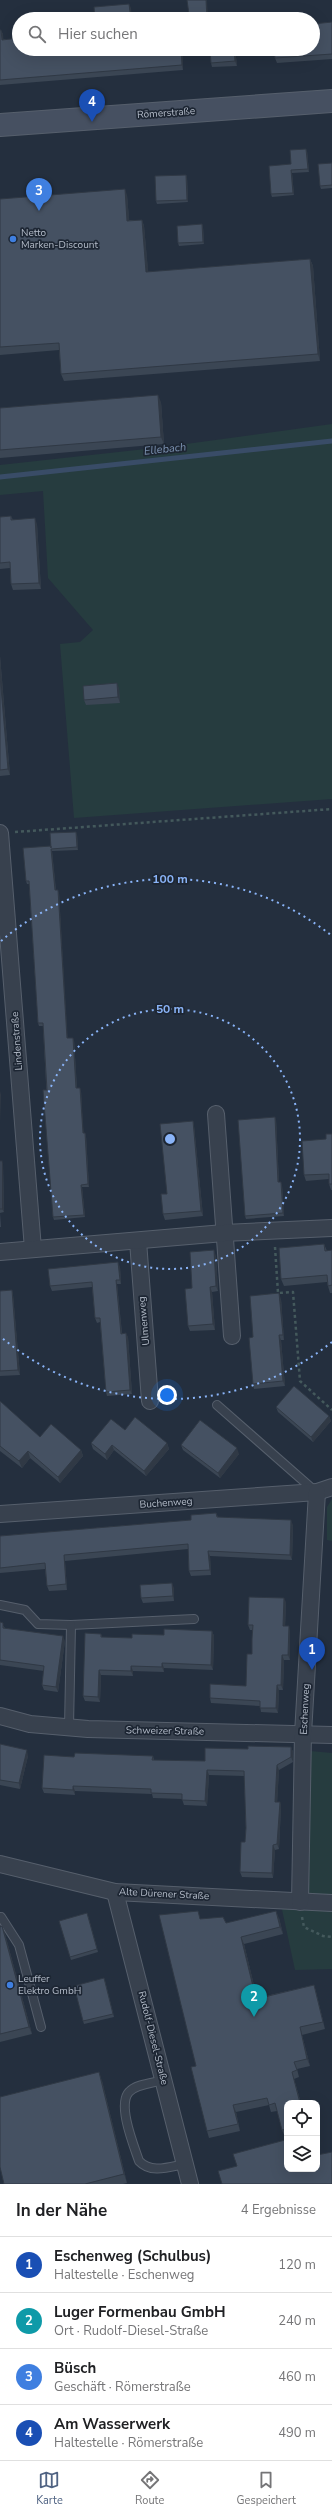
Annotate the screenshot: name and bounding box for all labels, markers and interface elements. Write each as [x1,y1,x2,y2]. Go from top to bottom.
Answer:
search box [12,12,320,56]
icon: search [26,23,48,45]
text: Hier suchen [58,24,138,44]
pin: 4 [79,89,105,122]
street label: Römerstraße [137,104,195,122]
pin: 3 [26,178,52,211]
place label: Netto Marken-Discount [21,226,98,252]
marker: Netto Marken-Discount [8,234,18,244]
water label: Ellebach [143,439,187,459]
text: 100 m [152,871,188,887]
text: 50 m [156,1001,184,1017]
street label: Lindenstraße [8,1011,26,1071]
centre of rings [163,1132,177,1146]
street label: Ulmenweg [135,1296,153,1346]
your location [157,1385,177,1405]
street label: Buchenweg [139,1494,193,1512]
pin: 1 [299,1637,325,1670]
street label: Eschenweg [297,1683,313,1735]
street label: Schweizer Straße [126,1723,204,1739]
street label: Alte Dürener Straße [118,1885,210,1903]
place label: Leuffer Elektro GmbH [18,1972,81,1998]
marker: Leuffer Elektro GmbH [5,1980,15,1990]
pin: 2 [241,1984,267,2017]
street label: Rudolf-Diesel-Straße [135,1990,171,2086]
map controls [284,2100,320,2172]
button: locate [284,2100,320,2136]
button: layers [284,2136,320,2172]
text: In der Nähe [16,2199,107,2222]
text: 4 Ergebnisse [241,2201,316,2219]
text: Eschenweg (Schulbus) [54,2246,211,2266]
text: 1 [25,2256,33,2274]
text: 120 m [278,2256,316,2274]
text: Haltestelle · Eschenweg [54,2266,194,2284]
text: Luger Formenbau GmbH [54,2302,226,2322]
text: 2 [25,2312,33,2330]
text: 240 m [278,2312,316,2330]
text: Ort · Rudolf-Diesel-Straße [54,2322,208,2340]
text: Büsch [54,2358,96,2378]
text: 3 [25,2368,33,2386]
text: 460 m [278,2368,316,2386]
text: Geschäft · Römerstraße [54,2378,191,2396]
text: Am Wasserwerk [54,2414,170,2434]
text: 4 [25,2424,33,2442]
text: 490 m [278,2424,316,2442]
text: Haltestelle · Römerstraße [54,2434,203,2452]
tab: Karte [36,2469,63,2508]
tab: Route [135,2469,164,2508]
tab: Gespeichert [237,2469,296,2508]

